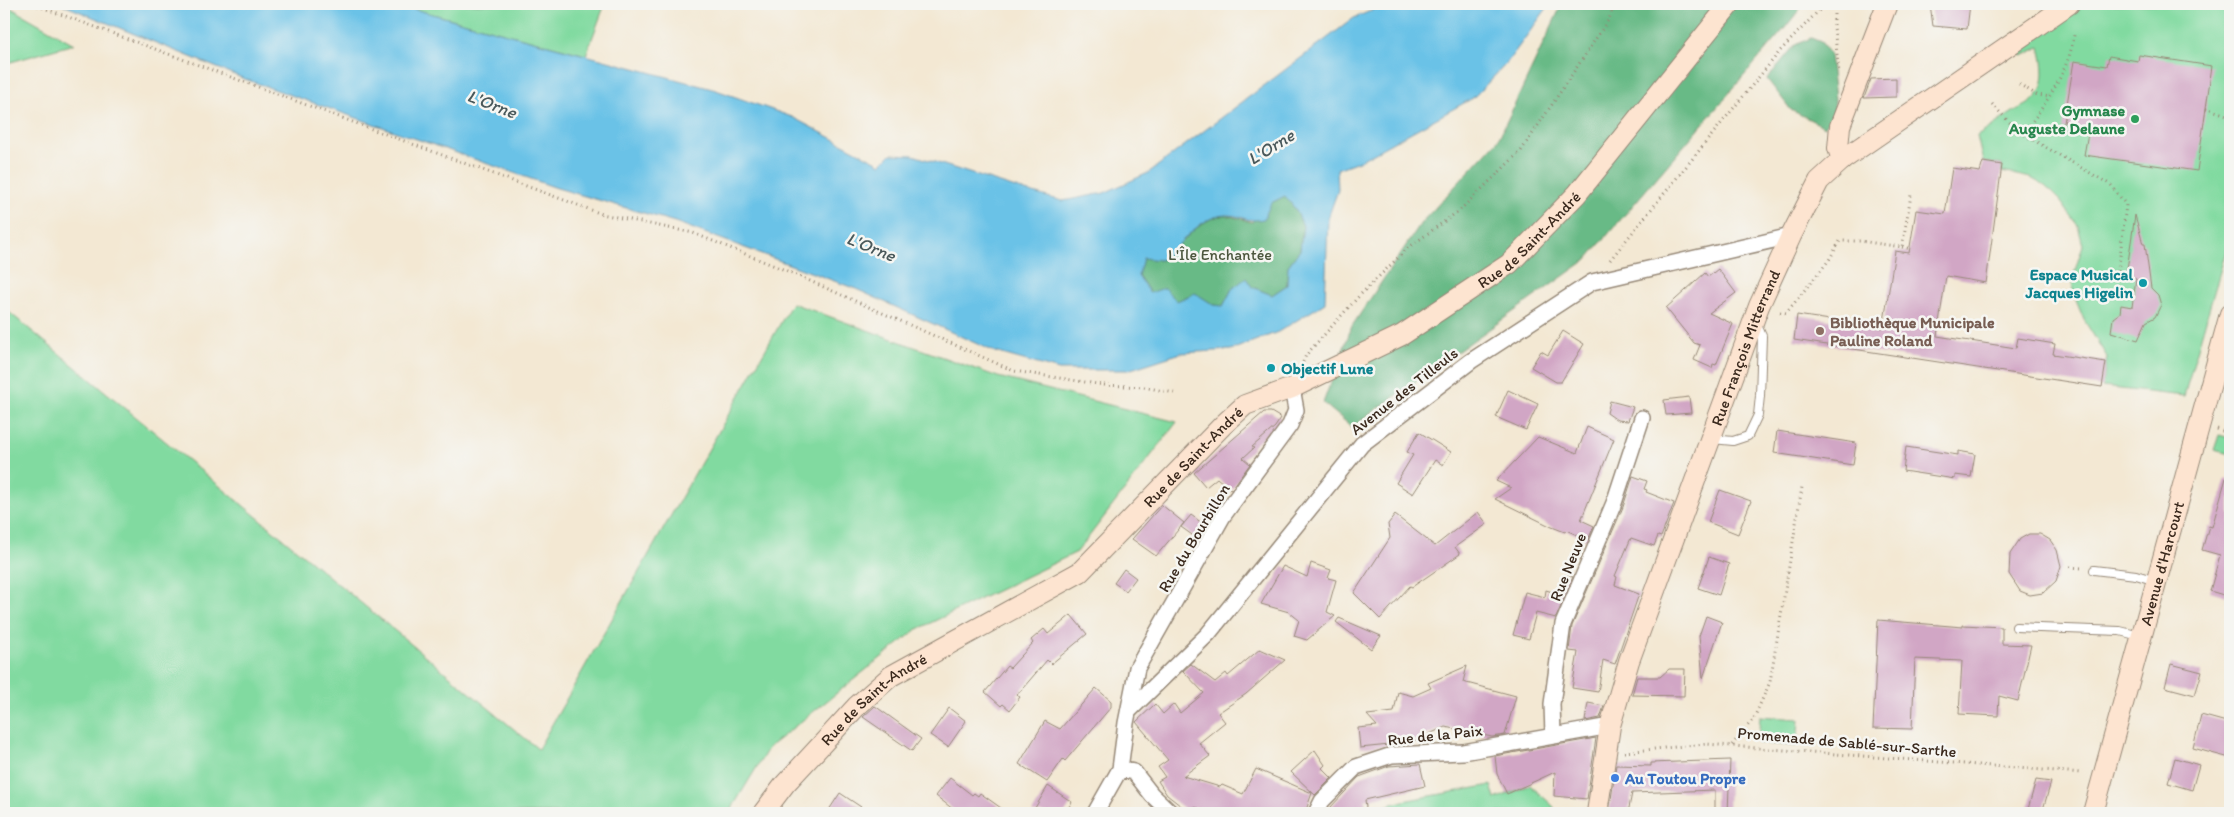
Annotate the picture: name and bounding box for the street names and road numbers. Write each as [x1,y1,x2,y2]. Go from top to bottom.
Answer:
street label: Rue de Saint-André [1474,187,1584,292]
street label: Rue François Mitterrand [1707,266,1784,428]
street label: Avenue des Tilleuls [1347,343,1461,439]
street label: Rue de Saint-André [1139,402,1247,511]
street label: Rue du Bourbillon [1154,480,1234,596]
street label: Avenue d'Harcourt [2135,499,2188,627]
street label: Rue Neuve [1546,530,1590,604]
street label: Rue de Saint-André [816,649,930,749]
street label: Rue de la Paix [1387,721,1483,749]
street label: Promenade de Sablé-sur-Sarthe [1737,723,1958,761]

